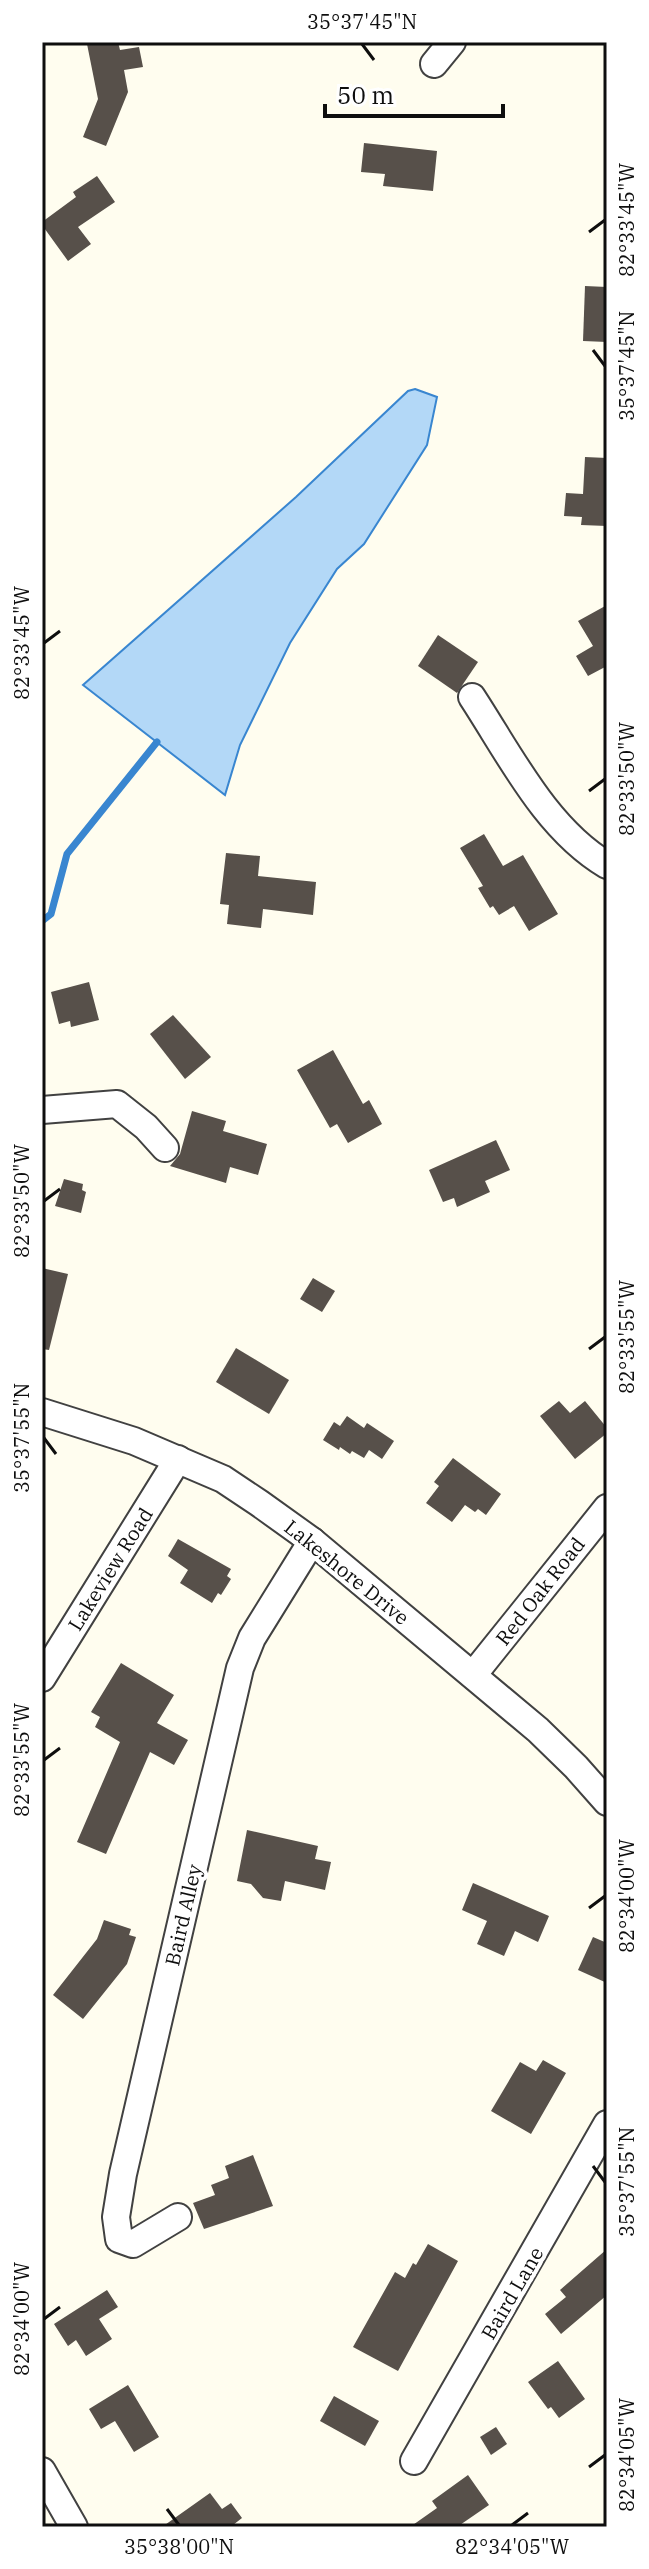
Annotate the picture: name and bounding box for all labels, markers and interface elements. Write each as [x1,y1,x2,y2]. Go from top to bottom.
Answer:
text: 35°37'45"N [307,8,417,35]
scale bar [325,68,503,118]
text: 50 m [337,79,394,111]
text: 82°33'45"W [613,163,640,277]
text: 35°37'45"N [613,311,640,421]
text: 82°33'45"W [8,586,35,700]
text: 82°33'50"W [613,722,640,836]
text: 82°33'50"W [8,1144,35,1258]
text: 82°33'55"W [613,1280,640,1394]
text: 35°37'55"N [8,1383,35,1493]
street label: Lakeview Road [61,1502,159,1636]
street label: Lakeshore Drive [279,1513,415,1631]
street label: Red Oak Road [489,1531,591,1651]
text: 82°33'55"W [8,1703,35,1817]
text: 82°34'00"W [613,1839,640,1953]
street label: Baird Alley [158,1861,208,1968]
text: 35°37'55"N [613,2127,640,2237]
street label: Baird Lane [475,2242,549,2344]
text: 82°34'00"W [8,2262,35,2376]
text: 82°34'05"W [613,2398,640,2512]
text: 35°38'00"N [124,2533,234,2560]
text: 82°34'05"W [455,2533,569,2560]

